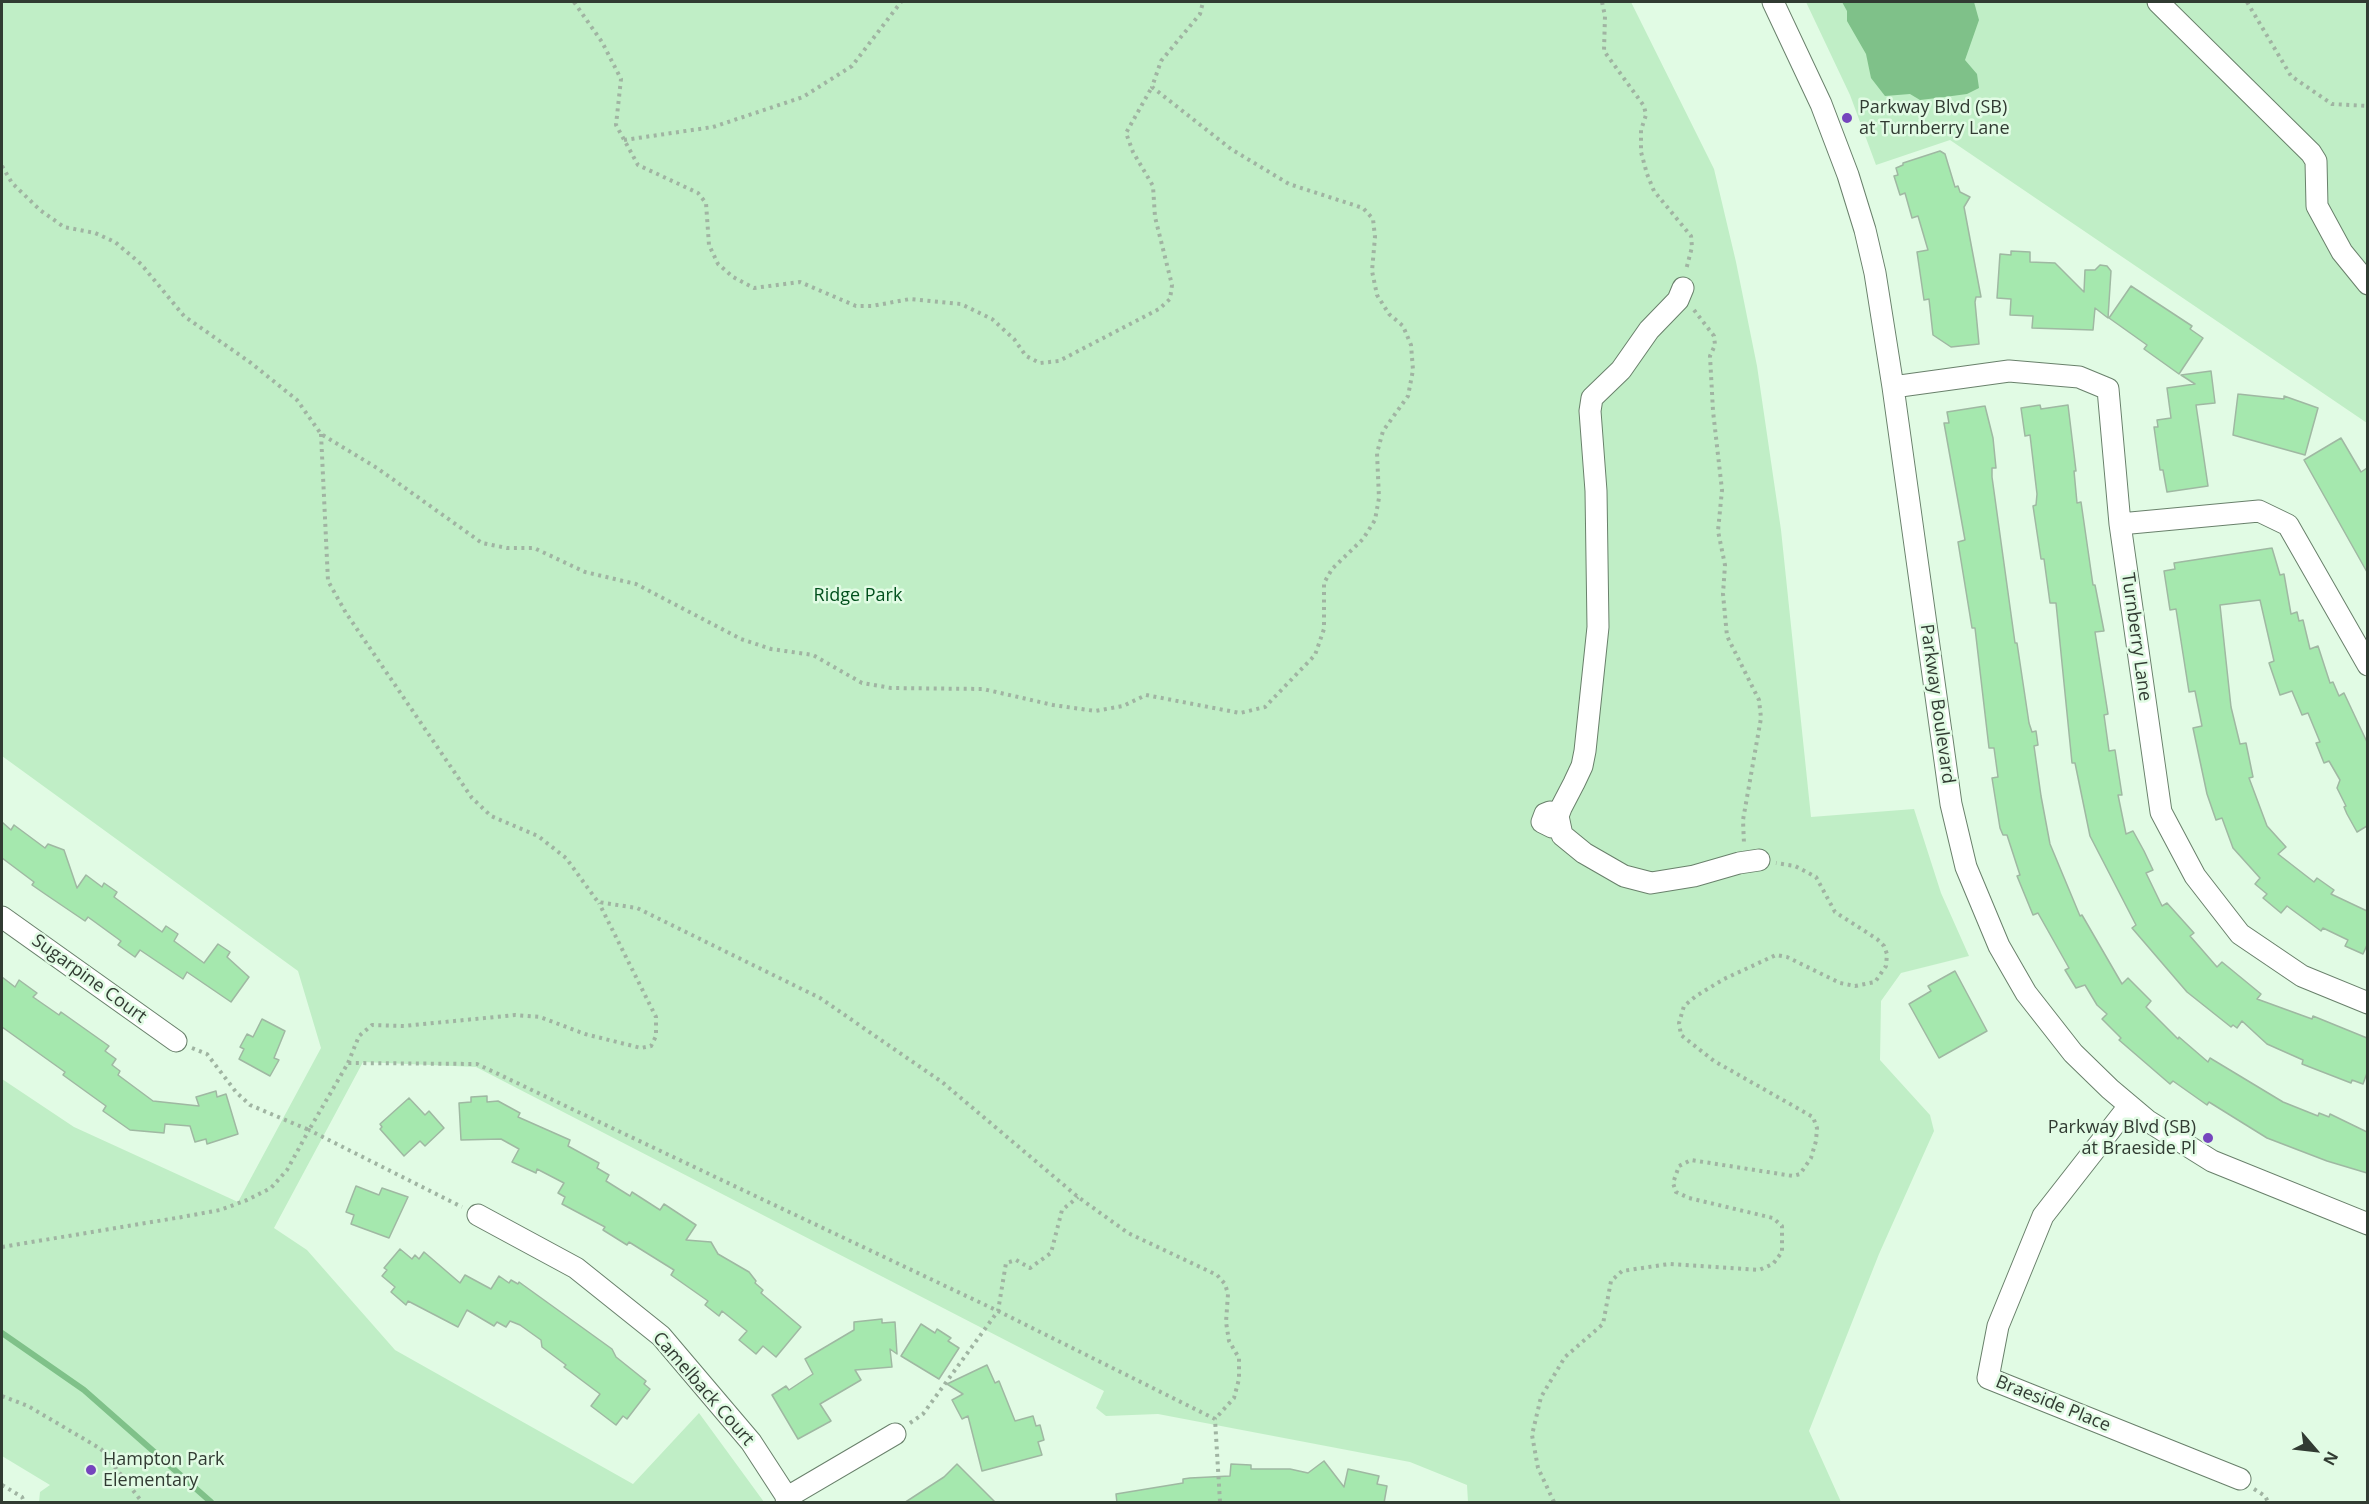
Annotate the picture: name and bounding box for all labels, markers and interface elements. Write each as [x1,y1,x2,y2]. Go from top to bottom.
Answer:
place label: Parkway Blvd (SB) at Turnberry Lane [1859,97,2010,140]
marker: Parkway Blvd (SB) at Turnberry Lane [1840,111,1854,125]
street label: Turnberry Lane [2116,571,2156,703]
park label: Ridge Park [814,585,902,607]
street label: Parkway Boulevard [1915,623,1959,785]
street label: Sugarpine Court [27,930,151,1028]
place label: Parkway Blvd (SB) at Braeside Pl [2048,1117,2196,1160]
marker: Parkway Blvd (SB) at Braeside Pl [2201,1131,2215,1145]
street label: Camelback Court [648,1328,758,1450]
street label: Braeside Place [1992,1371,2114,1437]
north arrow [2285,1420,2345,1480]
text: N [2318,1448,2344,1469]
place label: Hampton Park Elementary [103,1449,225,1492]
marker: Hampton Park Elementary [84,1463,98,1477]

